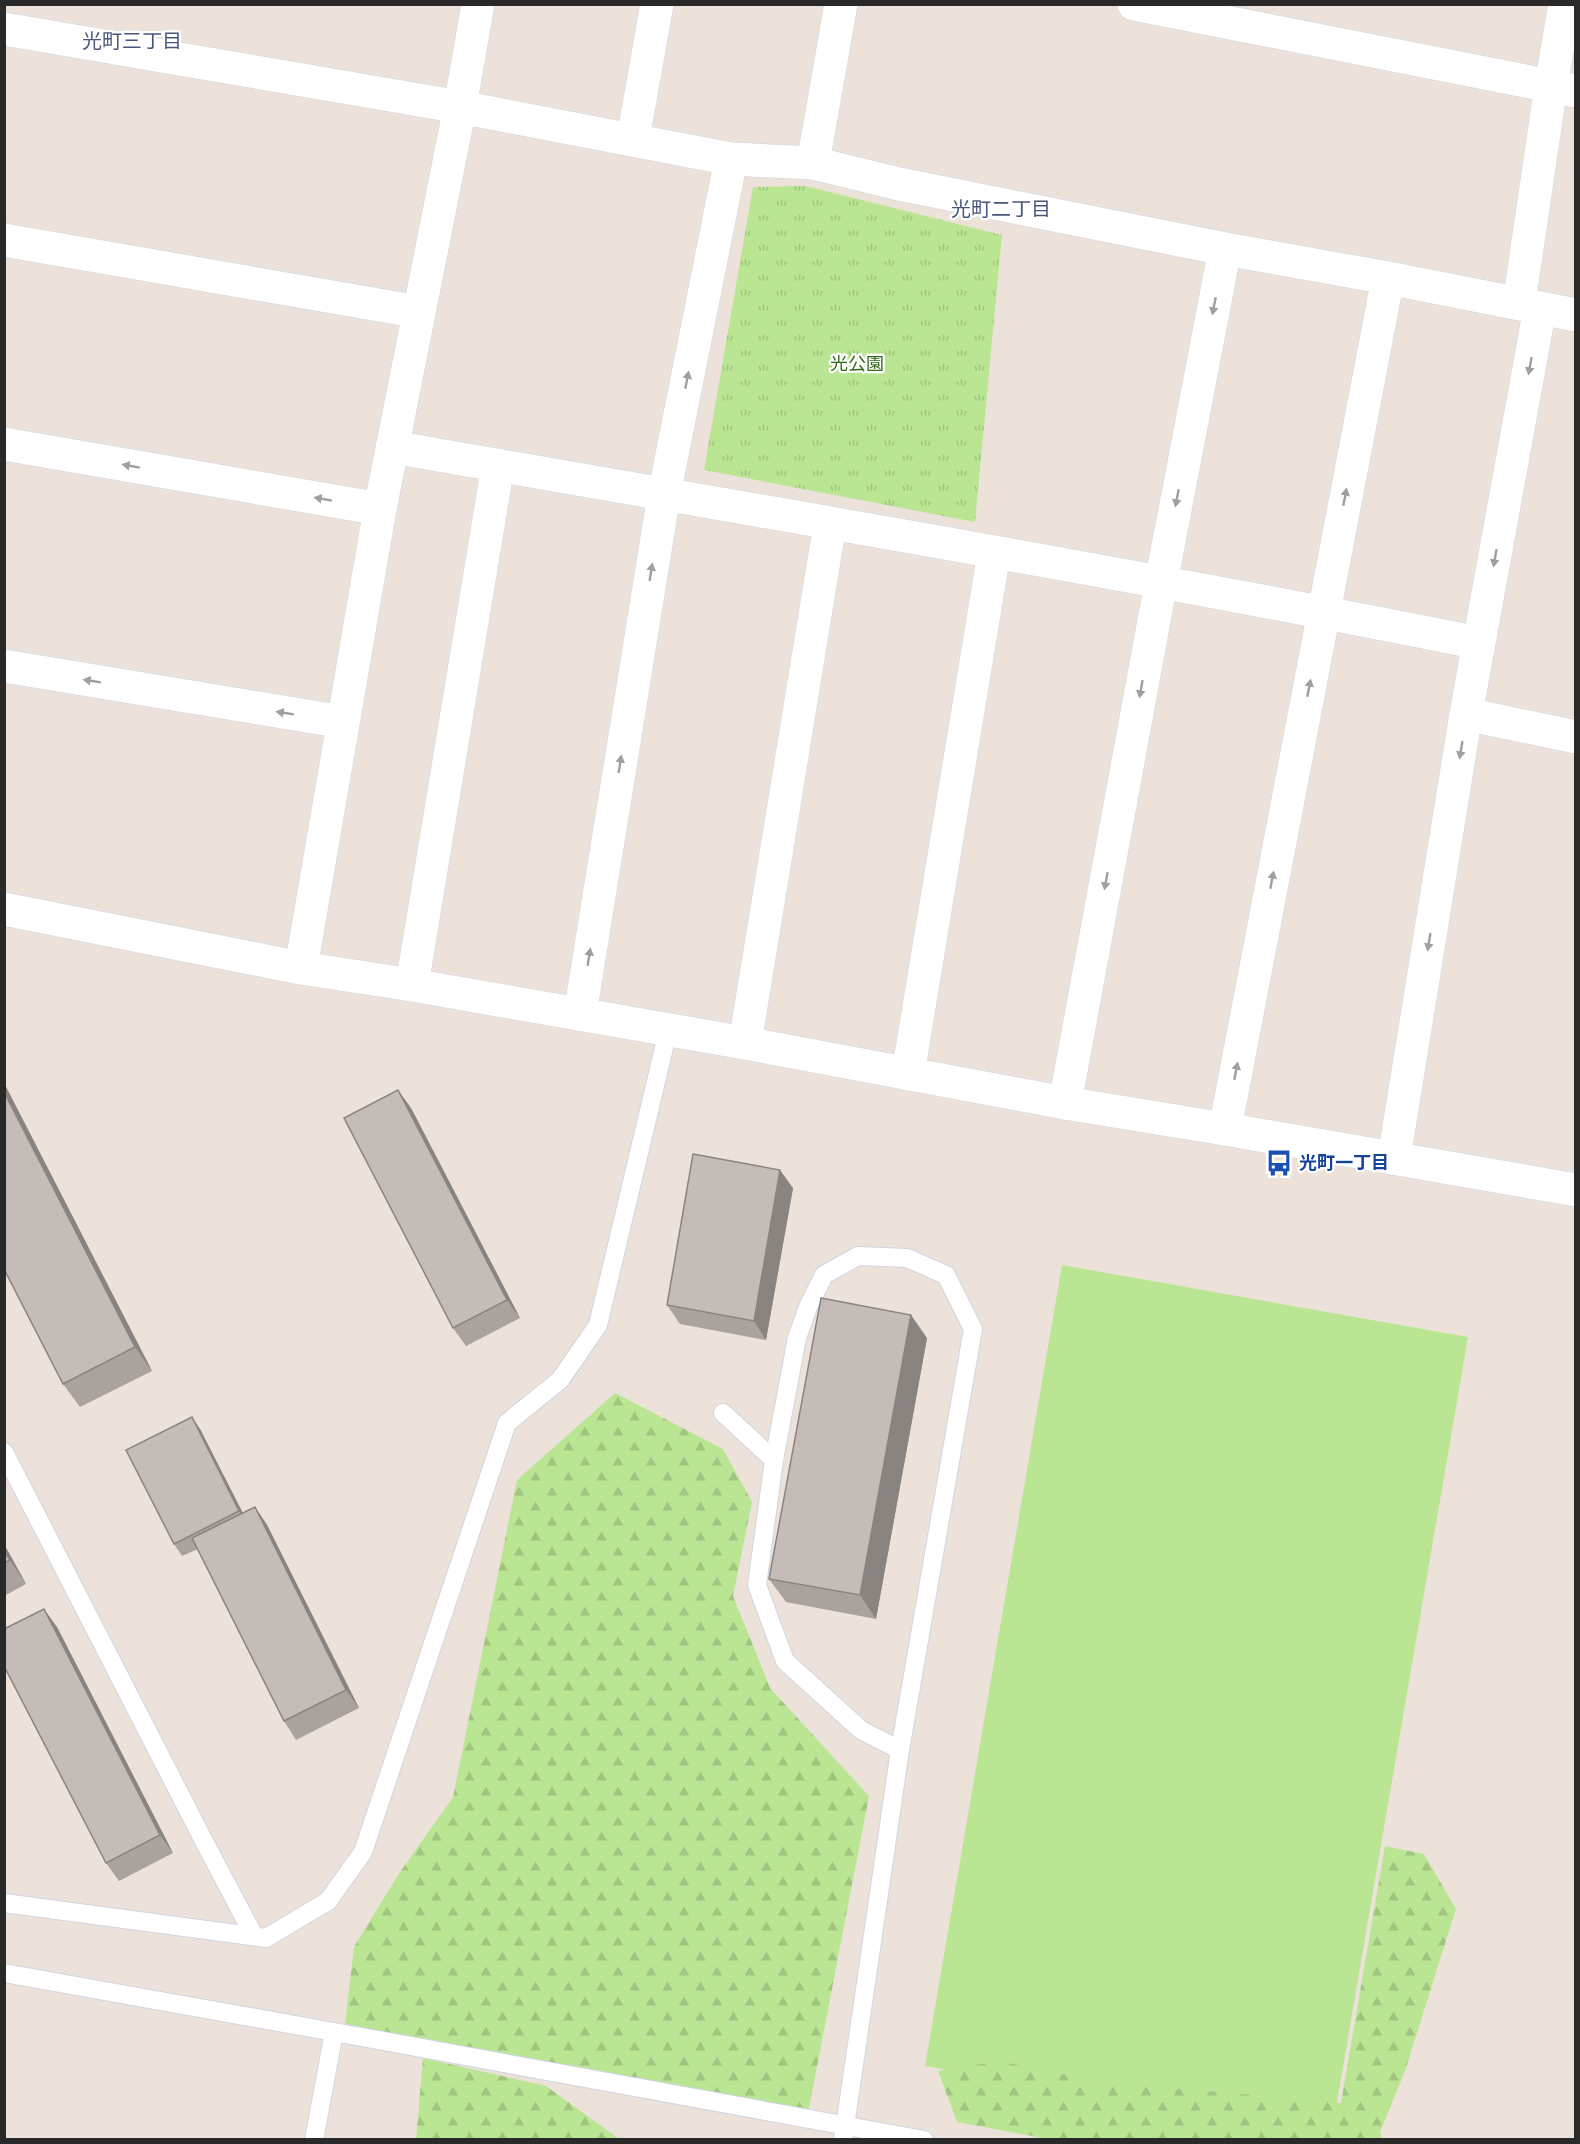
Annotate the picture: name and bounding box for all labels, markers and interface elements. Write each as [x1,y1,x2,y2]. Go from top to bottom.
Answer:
district label: 光町三丁目 [82,29,182,53]
district label: 光町二丁目 [951,197,1051,221]
one-way arrow [1209,297,1218,316]
park label: 光公園 [830,353,884,375]
one-way arrow [1525,356,1534,375]
one-way arrow [683,370,692,389]
one-way arrow [121,461,140,470]
one-way arrow [1341,487,1350,506]
one-way arrow [1172,488,1181,507]
one-way arrow [313,494,332,503]
one-way arrow [1490,548,1499,567]
one-way arrow [647,562,656,581]
one-way arrow [83,676,102,685]
one-way arrow [1305,678,1314,697]
one-way arrow [1137,680,1146,699]
one-way arrow [275,708,294,717]
one-way arrow [1456,740,1465,759]
one-way arrow [616,754,625,773]
one-way arrow [1268,870,1277,889]
one-way arrow [1101,872,1110,891]
one-way arrow [1425,933,1434,952]
one-way arrow [585,947,594,966]
one-way arrow [1232,1062,1241,1081]
bus stop icon: 光町一丁目 [1264,1148,1294,1178]
place label: 光町一丁目 [1299,1152,1389,1174]

